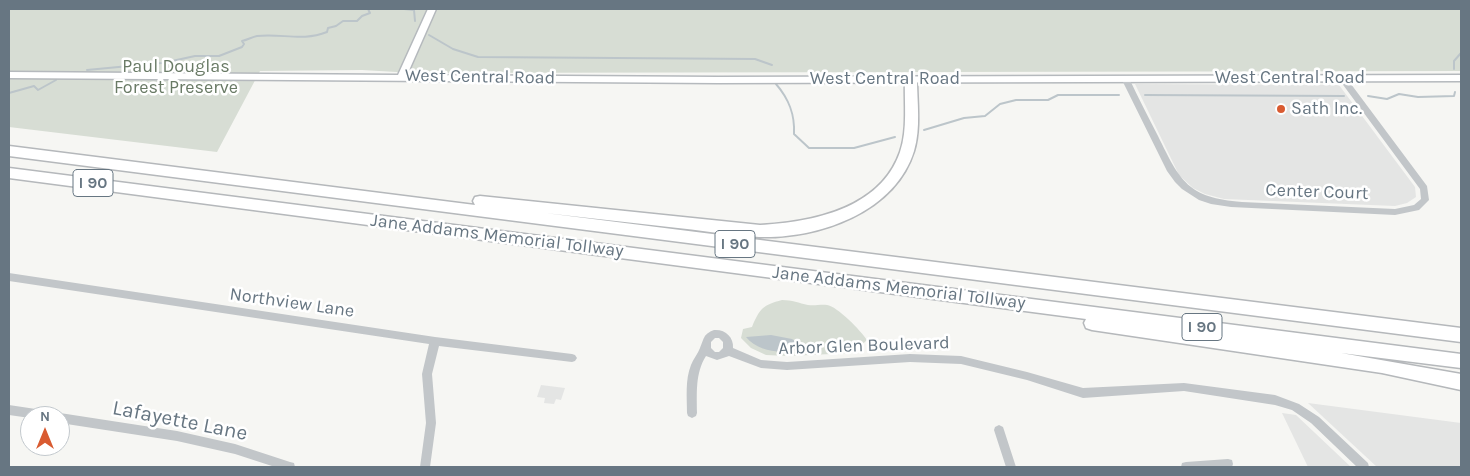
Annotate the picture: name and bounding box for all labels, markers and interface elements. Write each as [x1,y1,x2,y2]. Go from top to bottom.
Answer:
park label: Paul Douglas Forest Preserve [114,56,238,98]
street label: West Central Road [405,65,555,89]
street label: West Central Road [1215,67,1365,89]
street label: West Central Road [810,68,960,90]
place label: Sath Inc. [1291,98,1362,120]
marker: Sath Inc. [1275,103,1287,115]
road number: I 90 [73,170,113,197]
street label: Center Court [1265,179,1369,205]
street label: Jane Addams Memorial Tollway [369,210,625,262]
road number: I 90 [715,230,755,258]
street label: Jane Addams Memorial Tollway [771,262,1027,314]
street label: Northview Lane [228,284,356,322]
road number: I 90 [1182,314,1222,341]
street label: Arbor Glen Boulevard [778,332,950,360]
street label: Lafayette Lane [110,396,250,446]
north arrow [20,406,70,456]
text: N [40,408,50,425]

